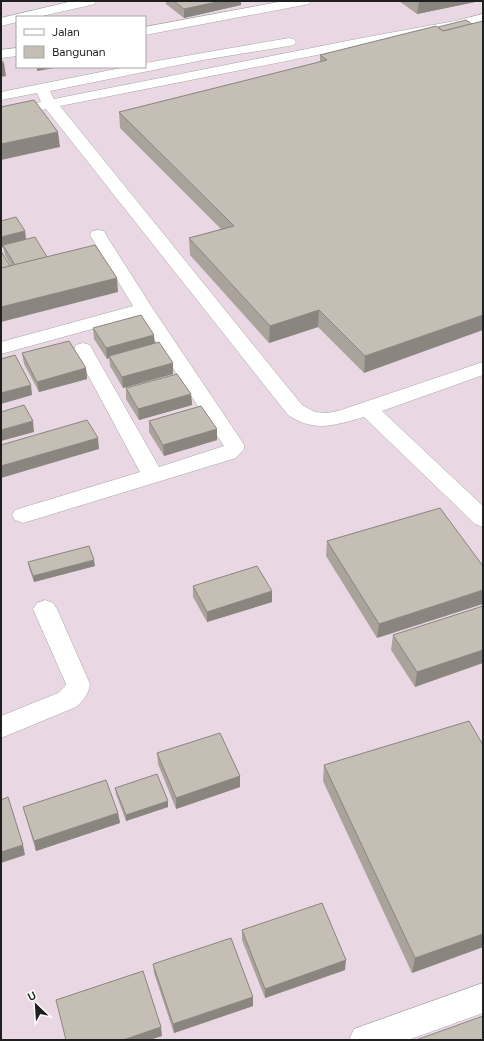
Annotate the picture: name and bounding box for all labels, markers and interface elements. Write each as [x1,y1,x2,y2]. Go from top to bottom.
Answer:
legend [16,16,146,68]
text: Jalan [52,25,80,39]
text: Bangunan [52,45,106,59]
north arrow [16,985,56,1025]
text: U [26,989,38,1004]

